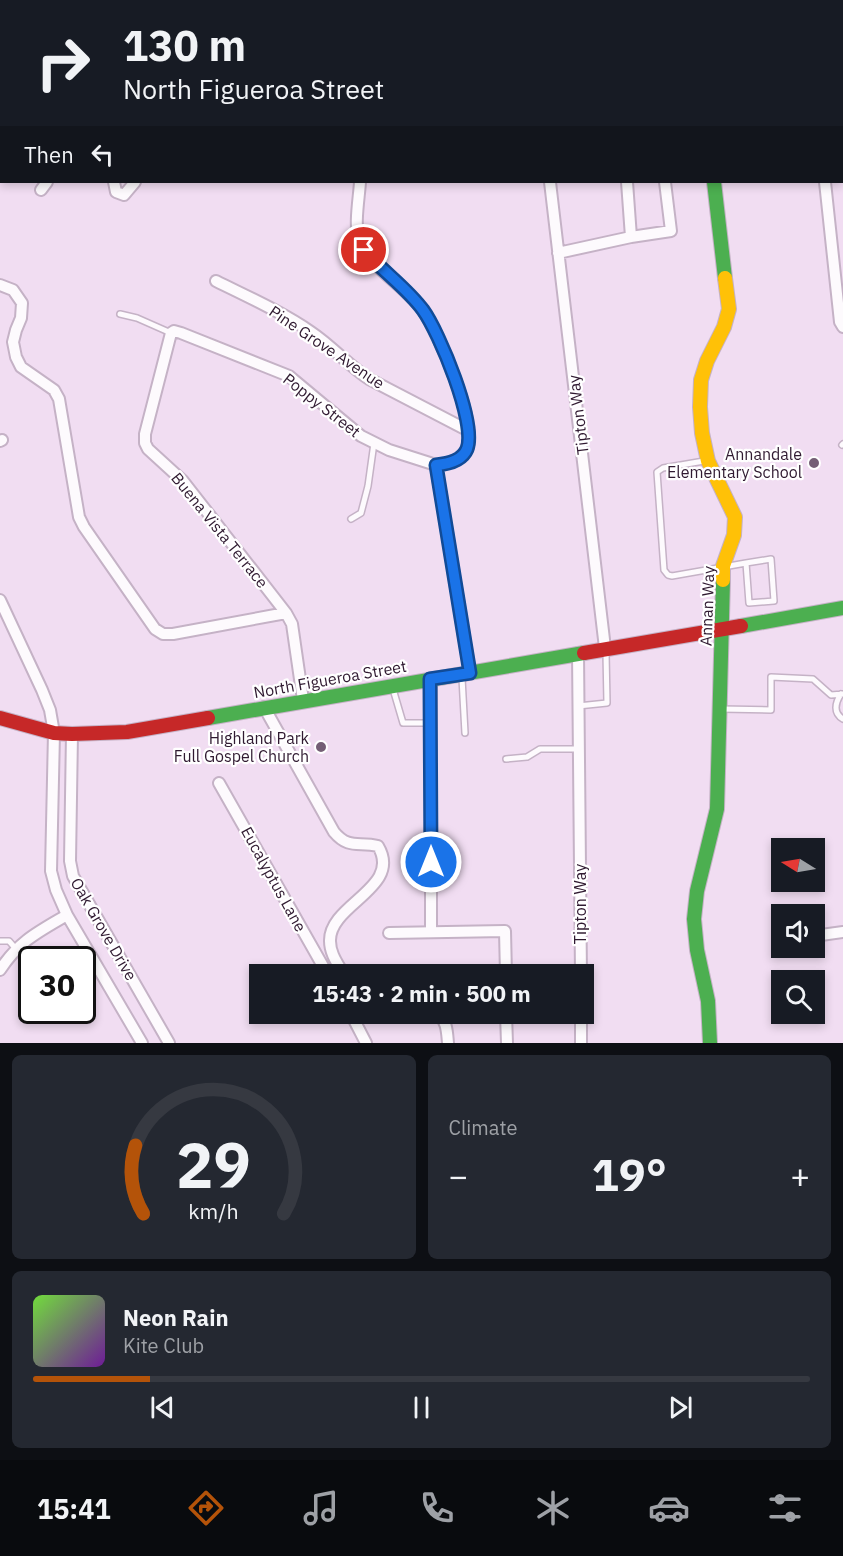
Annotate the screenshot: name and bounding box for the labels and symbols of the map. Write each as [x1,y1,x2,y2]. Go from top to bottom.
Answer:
pin [338,224,389,275]
street label: Pine Grove Avenue [266,301,389,393]
street label: Poppy Street [279,369,365,441]
street label: Tipton Way [563,374,593,456]
place label: Annandale Elementary School [667,444,802,482]
marker: Annandale Elementary School [807,456,821,470]
street label: Buena Vista Terrace [167,468,273,592]
street label: Annan Way [696,565,718,647]
street label: North Figueroa Street [252,656,408,702]
place label: Highland Park Full Gospel Church [174,728,310,766]
marker: Highland Park Full Gospel Church [314,740,328,754]
street label: Eucalyptus Lane [237,823,311,935]
position arrow [399,830,463,894]
north arrow [771,838,825,892]
street label: Tipton Way [570,864,590,944]
street label: Oak Grove Drive [67,874,142,984]
speed limit sign: 30 [18,946,96,1024]

